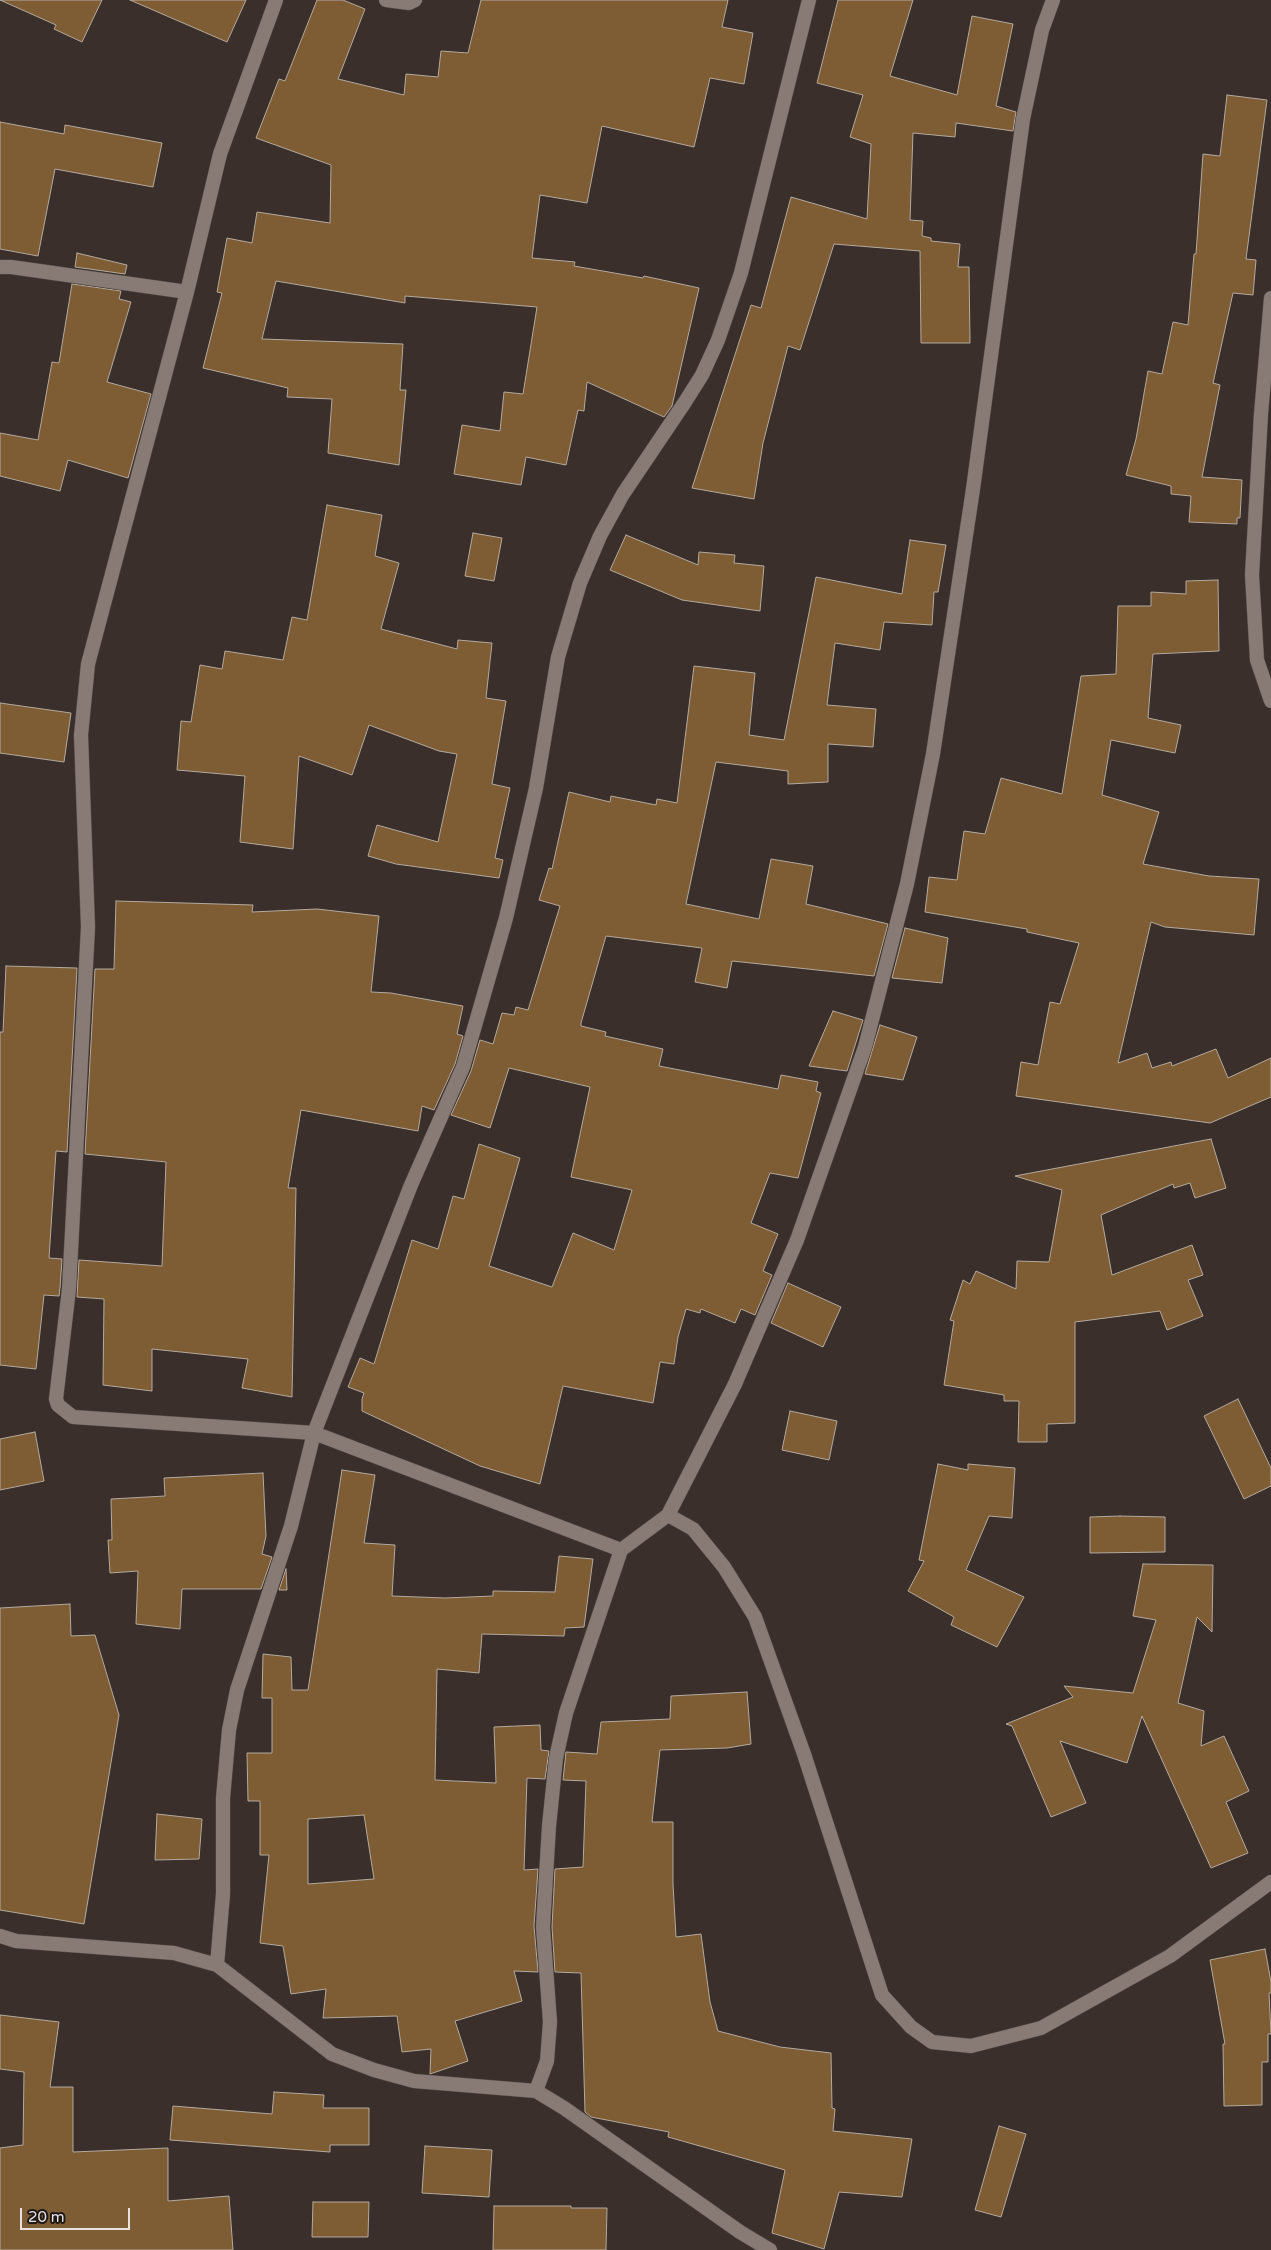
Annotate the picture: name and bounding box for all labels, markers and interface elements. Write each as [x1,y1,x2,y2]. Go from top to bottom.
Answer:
scale bar [22,2198,132,2230]
text: 20 m [28,2208,65,2226]

